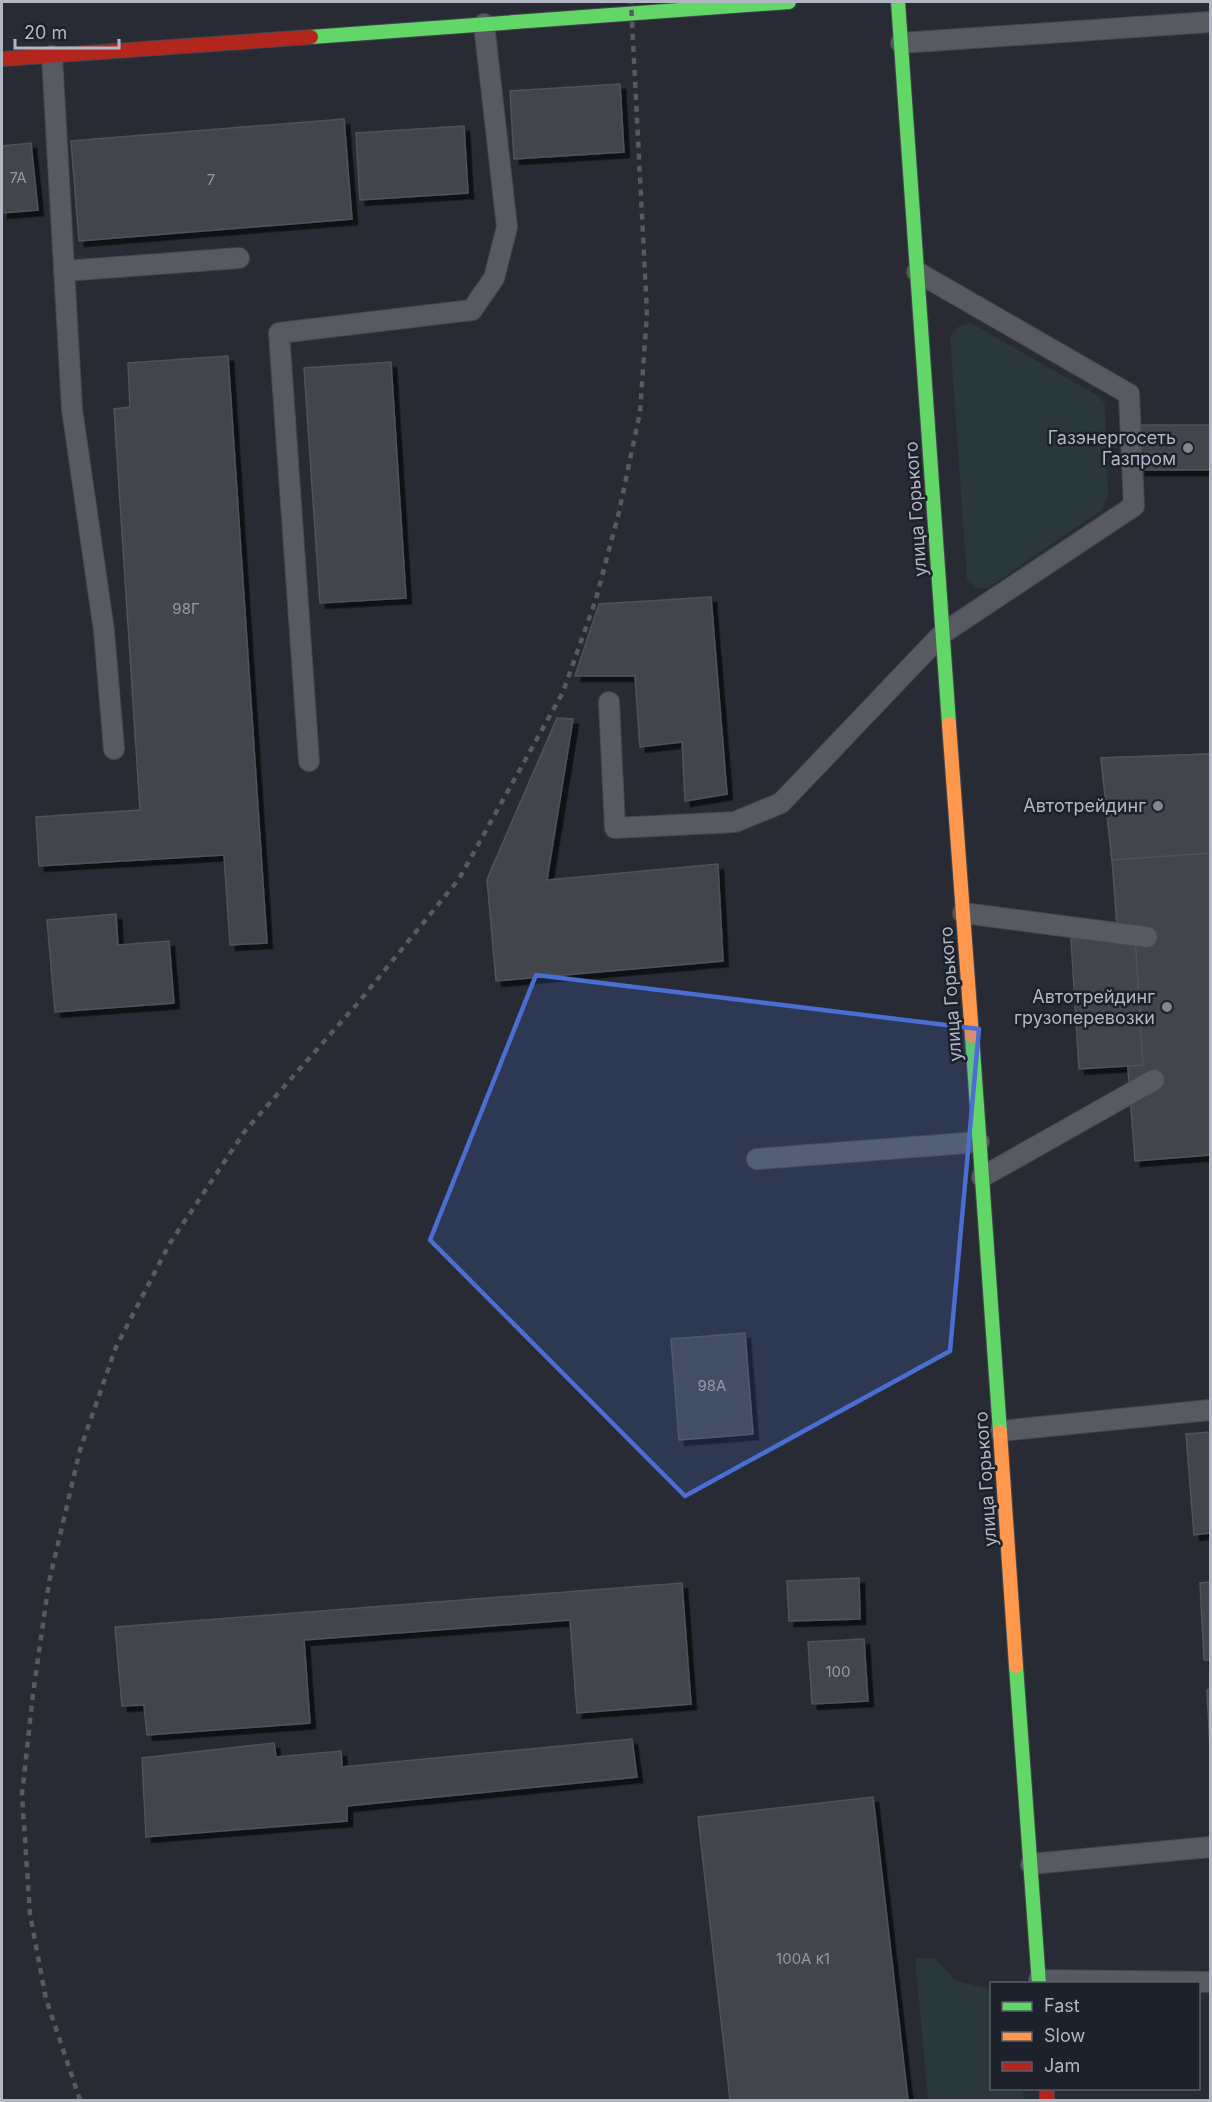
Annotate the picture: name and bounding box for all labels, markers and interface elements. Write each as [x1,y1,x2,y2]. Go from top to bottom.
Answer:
scale bar [15,12,118,50]
text: 20 m [24,22,67,43]
house number: 7А [9,168,27,187]
house number: 7 [207,170,215,189]
place label: Газэнергосеть Газпром [1048,427,1176,469]
street label: улица Горького [900,441,931,577]
marker: Газэнергосеть Газпром [1181,441,1195,455]
house number: 98Г [172,599,200,618]
place label: Автотрейдинг [1023,795,1146,816]
marker: Автотрейдинг [1151,799,1165,813]
street label: улица Горького [935,926,966,1062]
place label: Автотрейдинг грузоперевозки [1014,986,1155,1028]
marker: Автотрейдинг грузоперевозки [1160,1000,1174,1014]
house number: 98А [698,1376,726,1395]
street label: улица Горького [970,1411,1001,1547]
house number: 100 [825,1662,851,1681]
house number: 100А к1 [776,1949,830,1968]
legend [990,1982,1200,2090]
text: Fast [1044,1995,1080,2016]
text: Slow [1044,2025,1085,2046]
text: Jam [1044,2055,1080,2076]

